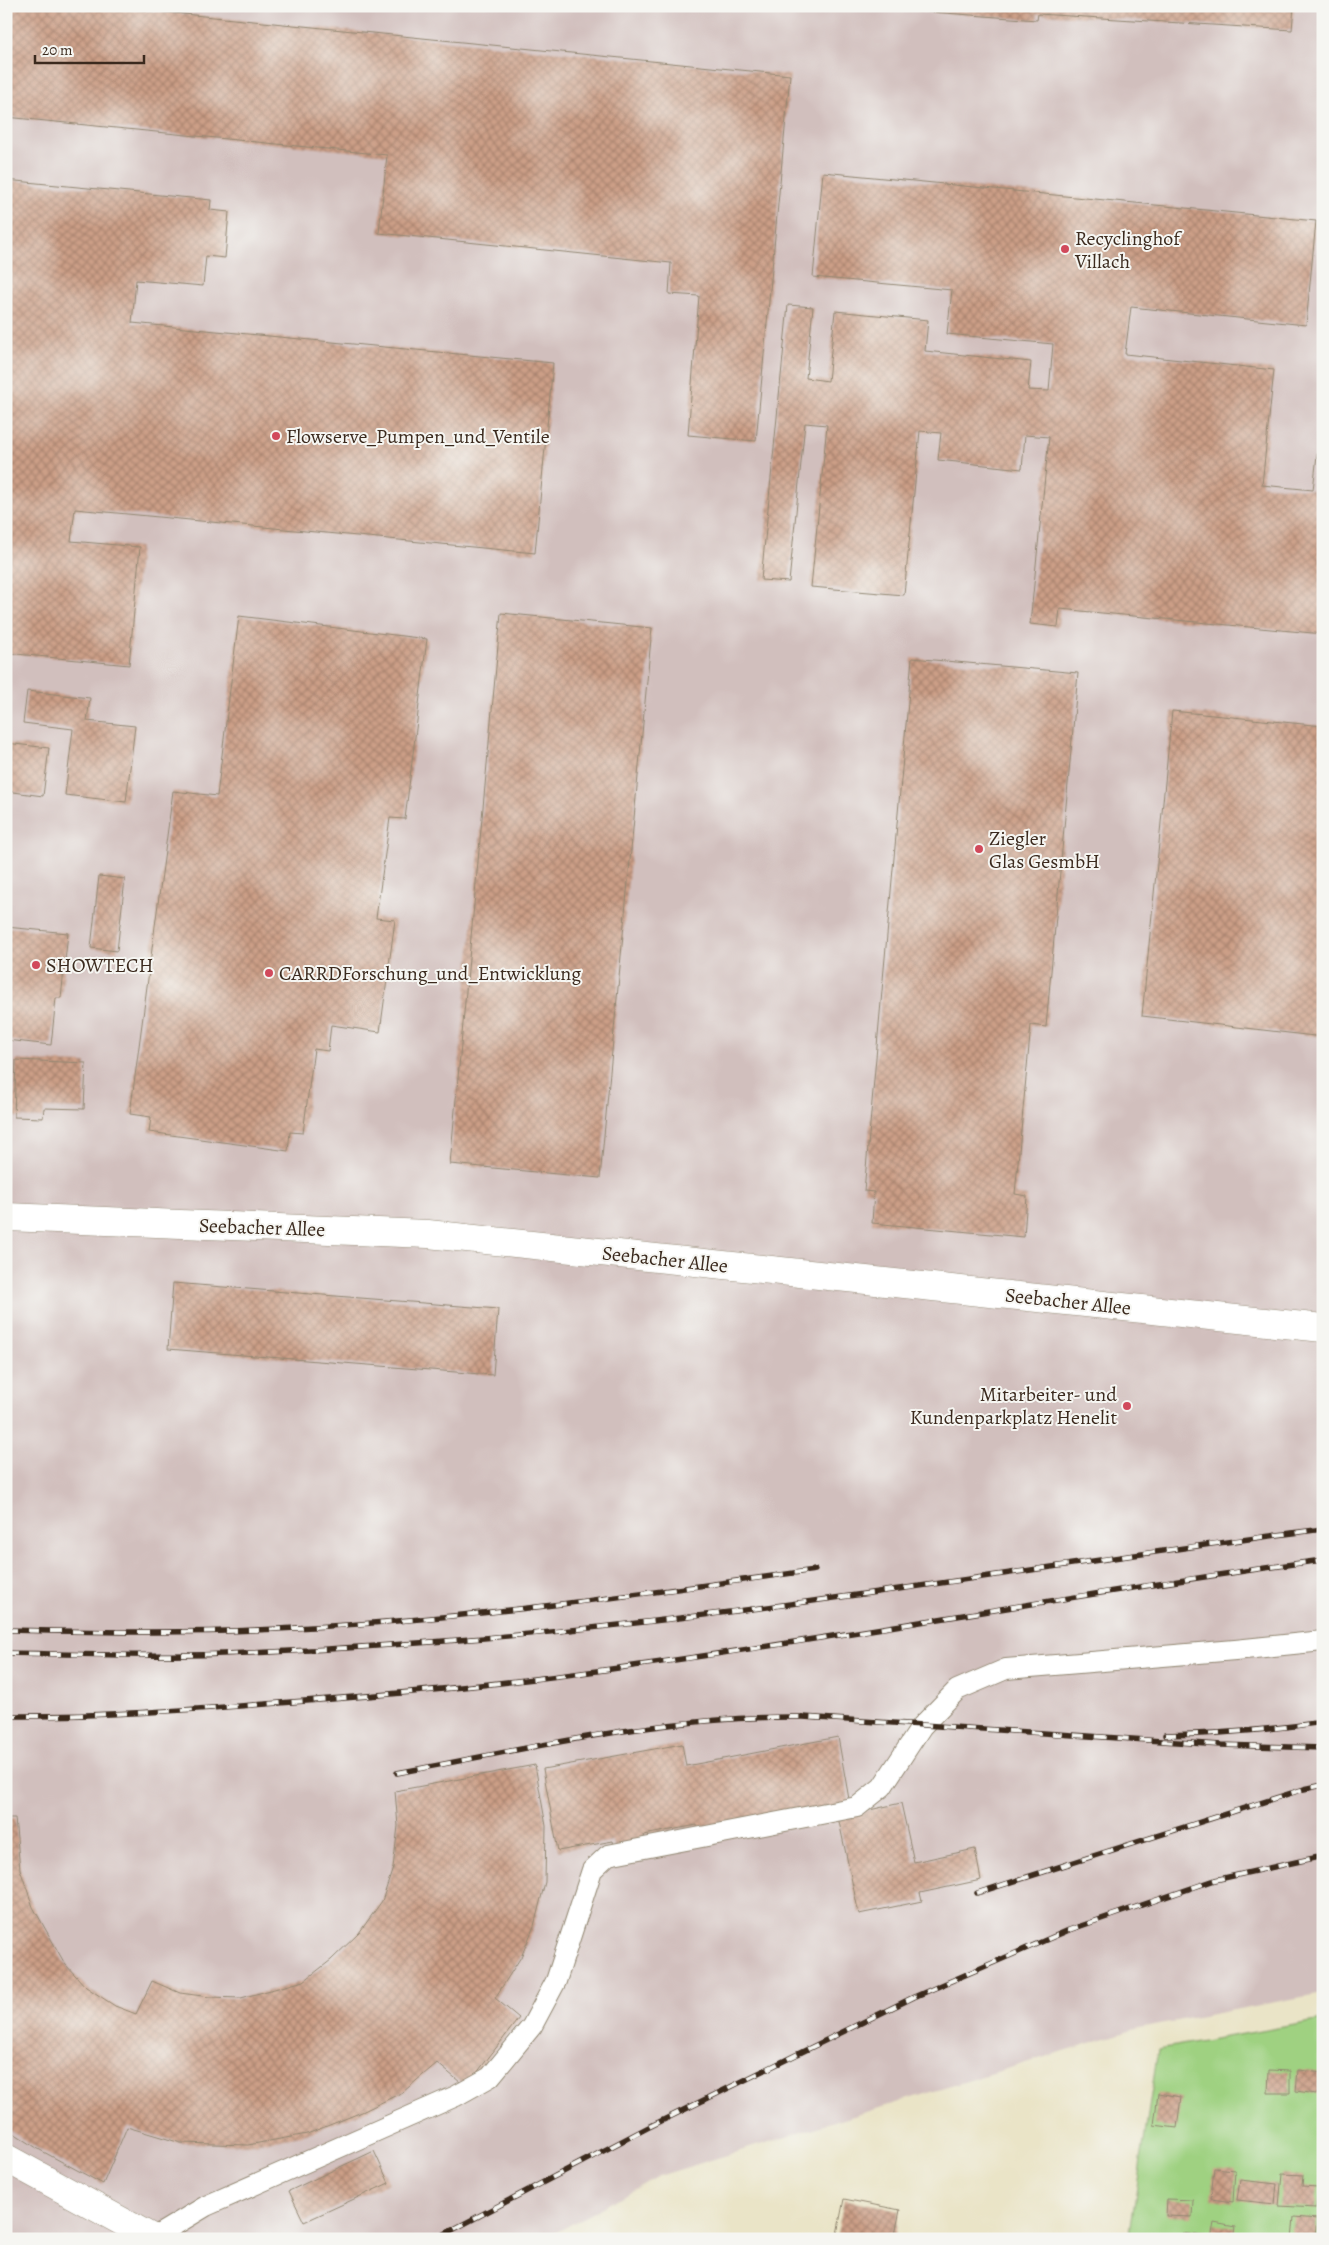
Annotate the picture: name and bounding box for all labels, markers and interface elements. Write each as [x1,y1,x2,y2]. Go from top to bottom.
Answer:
scale bar [35,32,144,64]
text: 20 m [42,40,73,60]
place label: Recyclinghof Villach [1074,225,1183,275]
marker: Recyclinghof Villach [1059,243,1071,255]
place label: Flowserve_Pumpen_und_Ventile [286,423,550,450]
marker: Flowserve_Pumpen_und_Ventile [270,430,282,442]
place label: Ziegler Glas GesmbH [989,825,1100,875]
marker: Ziegler Glas GesmbH [973,843,985,855]
place label: SHOWTECH [46,952,154,979]
marker: SHOWTECH [30,959,42,971]
place label: CARRDForschung_und_Entwicklung [279,960,581,987]
marker: CARRDForschung_und_Entwicklung [263,967,275,979]
street label: Seebacher Allee [198,1212,326,1243]
street label: Seebacher Allee [601,1239,729,1280]
street label: Seebacher Allee [1004,1281,1132,1322]
place label: Mitarbeiter- und Kundenparkplatz Henelit [910,1381,1117,1431]
marker: Mitarbeiter- und Kundenparkplatz Henelit [1121,1400,1133,1412]

